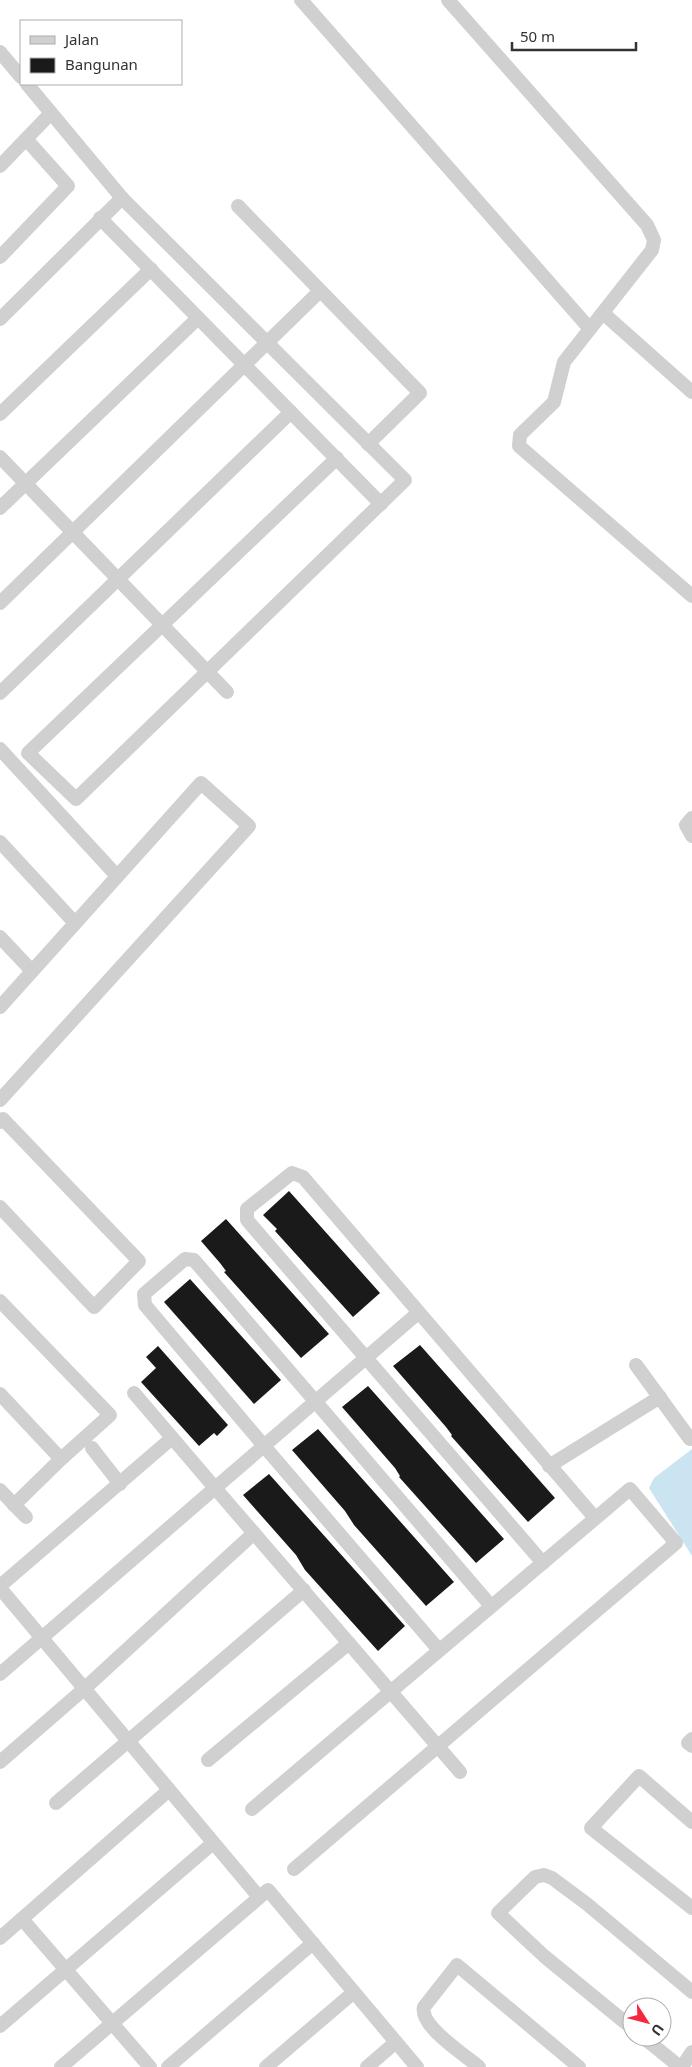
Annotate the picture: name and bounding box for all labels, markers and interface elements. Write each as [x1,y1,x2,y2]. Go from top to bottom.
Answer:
legend [20,20,182,85]
scale bar [512,20,636,52]
text: 50 m [520,26,555,46]
text: Jalan [63,29,99,49]
text: Bangunan [65,54,138,74]
north arrow [622,1997,672,2047]
text: U [647,2020,669,2040]

